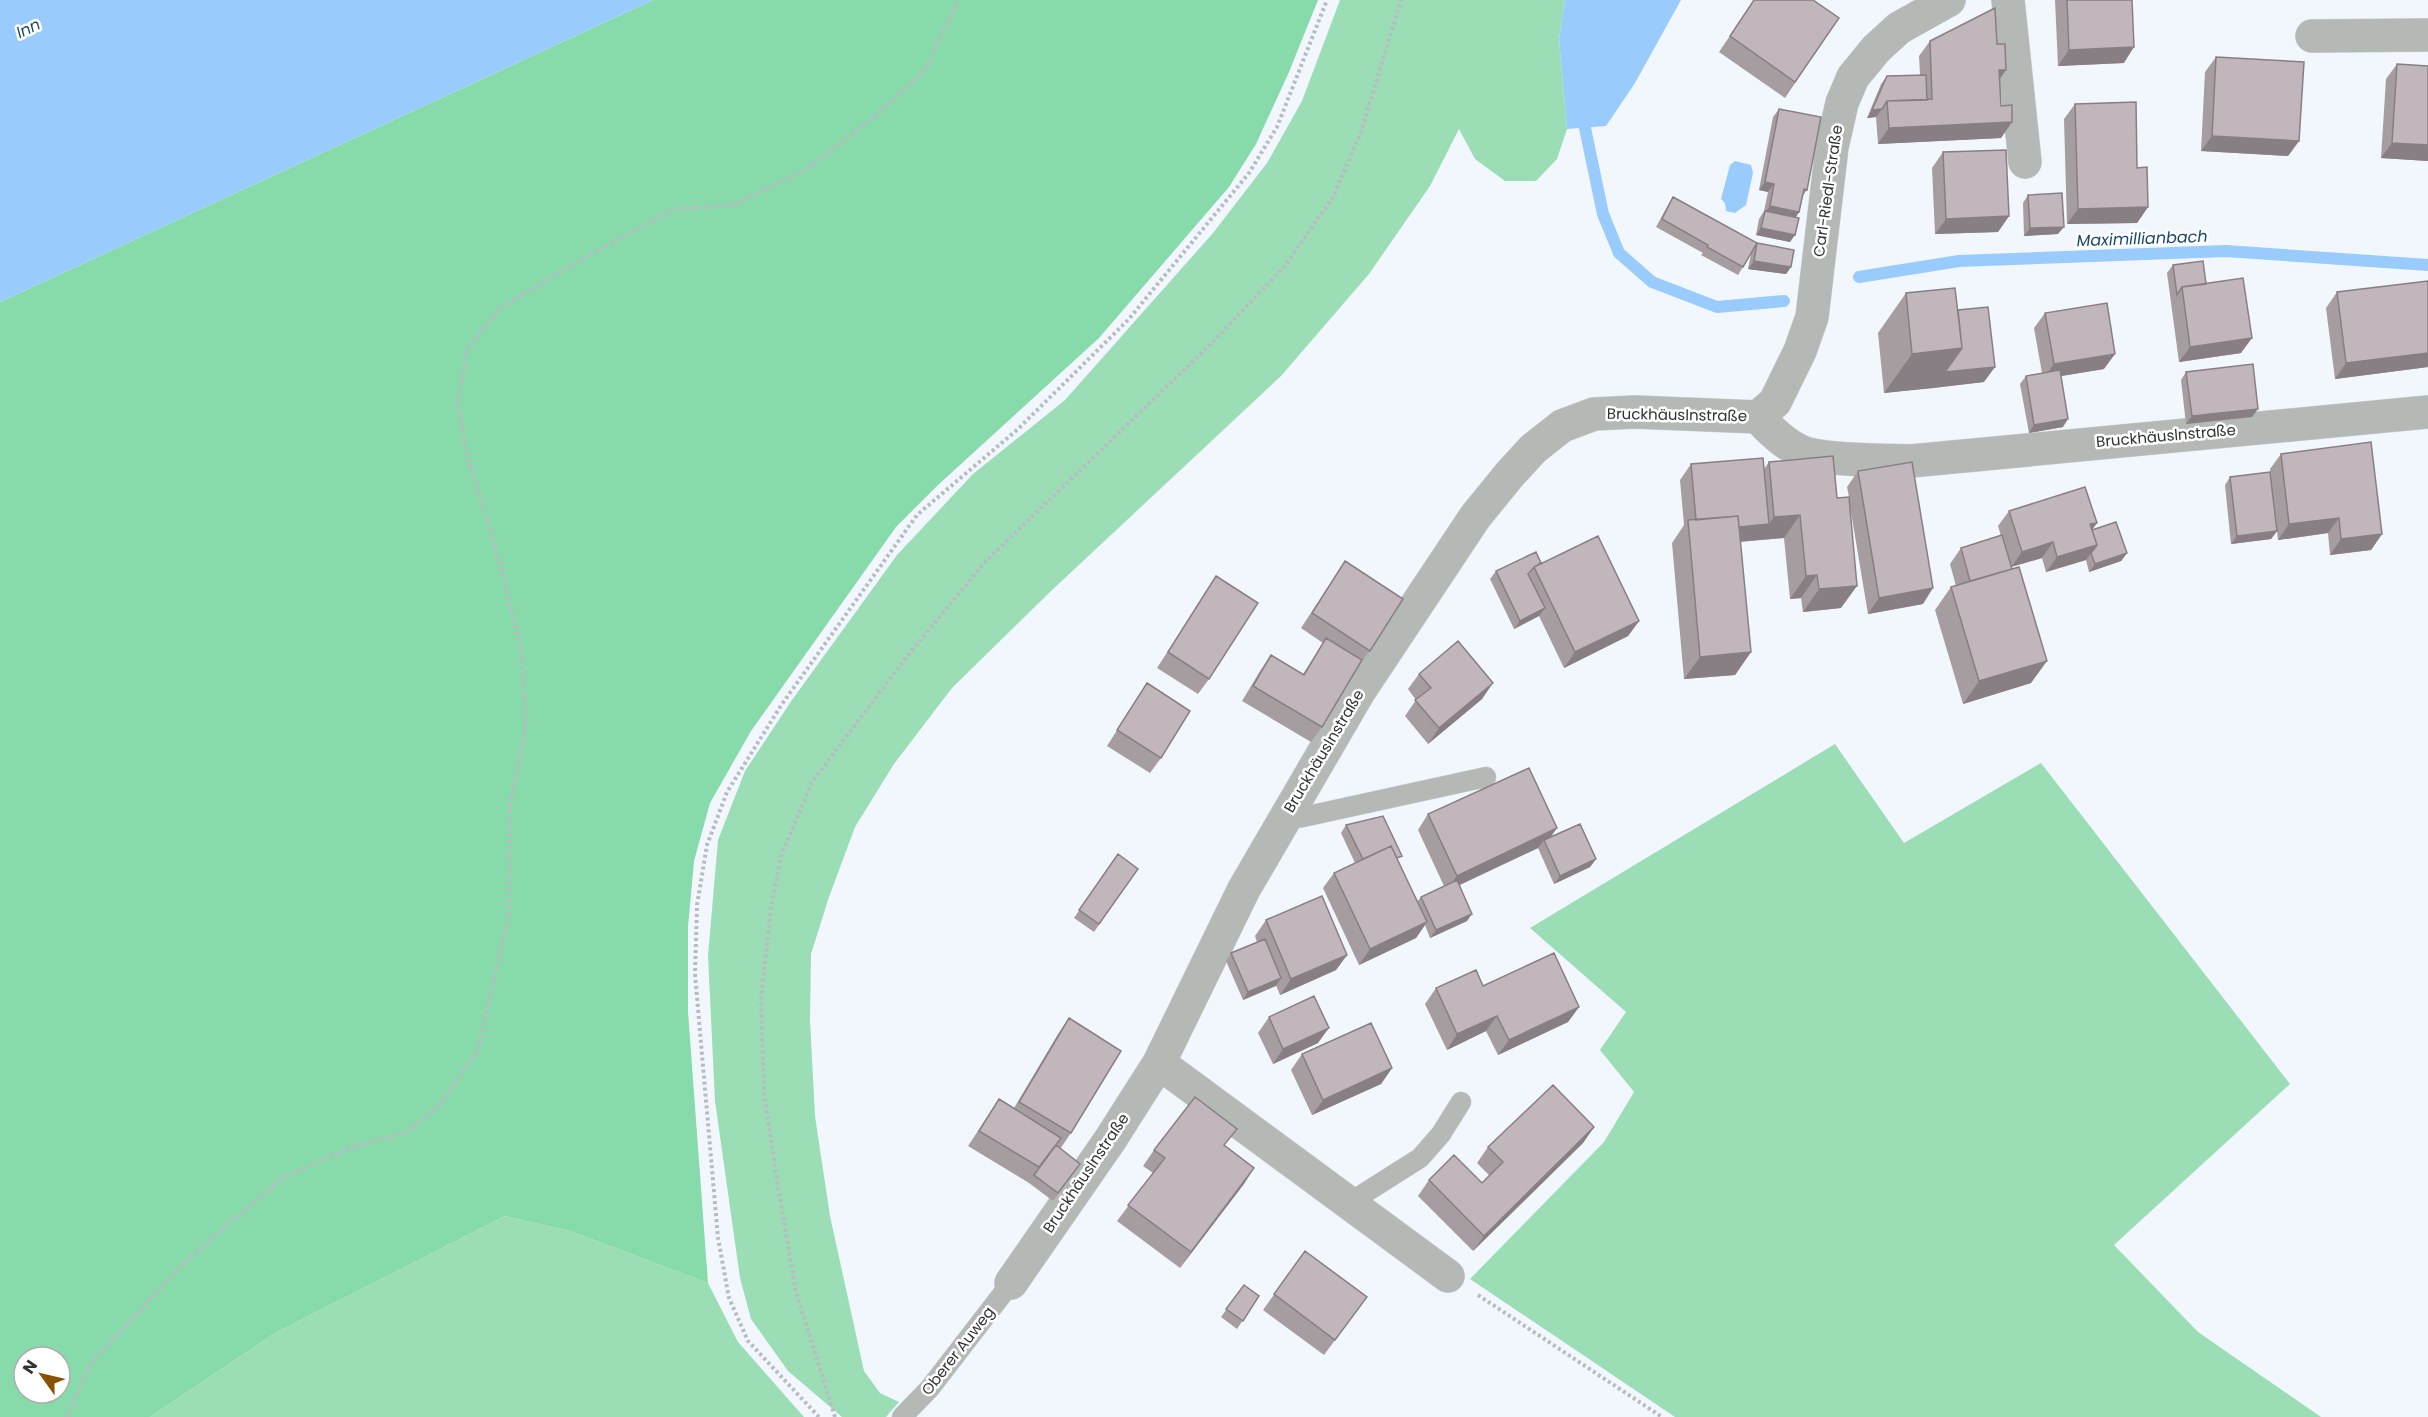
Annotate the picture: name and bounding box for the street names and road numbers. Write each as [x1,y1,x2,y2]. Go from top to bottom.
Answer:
street label: Carl-Riedl-Straße [1808,124,1847,258]
street label: Bruckhäuslnstraße [1607,403,1747,426]
street label: Bruckhäuslnstraße [2095,419,2237,452]
street label: Bruckhäuslnstraße [1278,685,1369,816]
street label: Bruckhäuslnstraße [1038,1109,1133,1237]
street label: Oberer Auweg [916,1302,999,1399]

